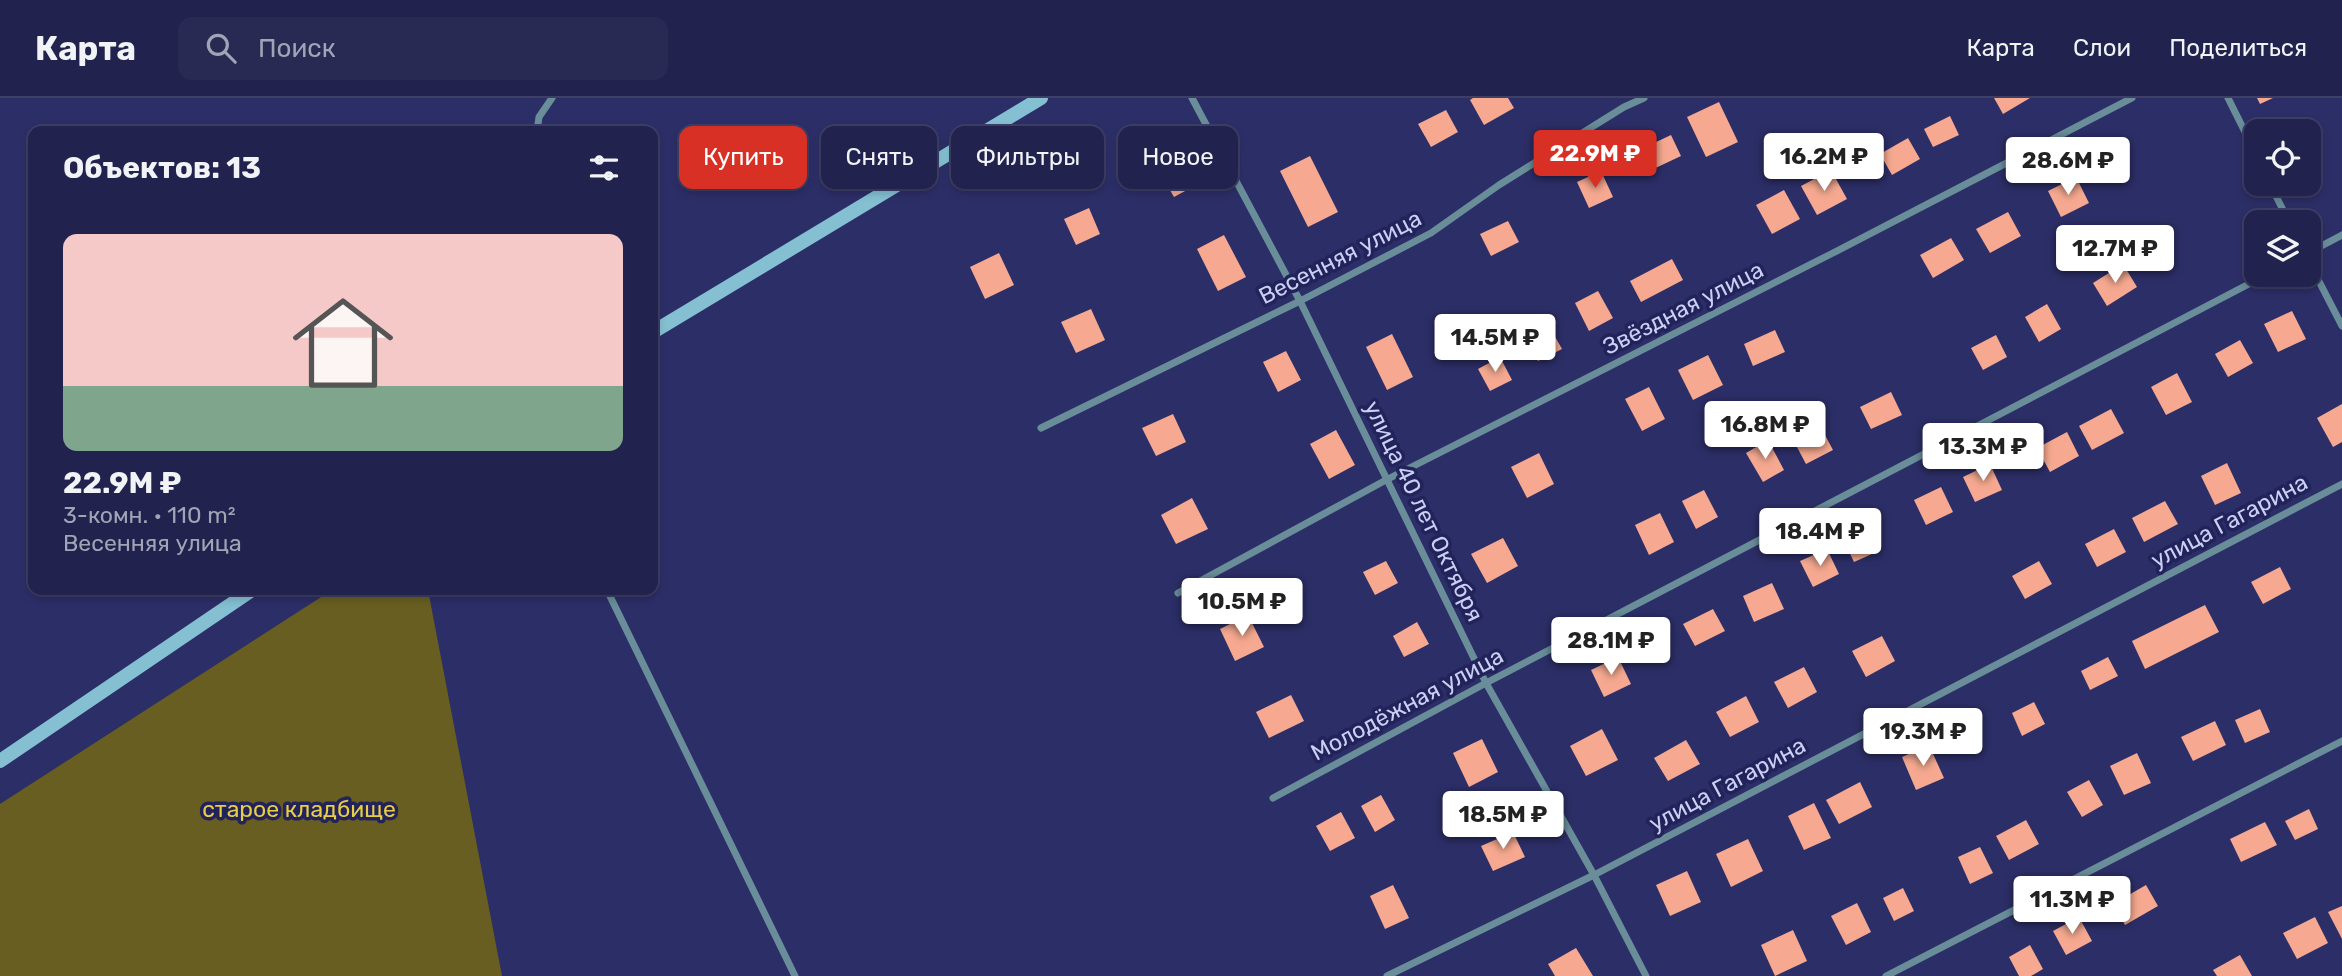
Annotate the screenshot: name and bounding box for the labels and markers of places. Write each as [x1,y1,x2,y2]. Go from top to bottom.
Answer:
pin: 22.9M ₽ [1530,130,1660,190]
pin: 16.2M ₽ [1759,134,1889,193]
pin: 28.6M ₽ [2003,138,2133,197]
pin: 12.7M ₽ [2050,226,2180,285]
pin: 14.5M ₽ [1430,314,1560,374]
pin: 16.8M ₽ [1700,402,1830,461]
pin: 13.3M ₽ [1918,424,2048,483]
pin: 18.4M ₽ [1755,508,1885,568]
pin: 10.5M ₽ [1177,578,1307,638]
pin: 28.1M ₽ [1546,618,1676,677]
pin: 19.3M ₽ [1858,708,1988,768]
pin: 18.5M ₽ [1438,792,1568,851]
pin: 11.3M ₽ [2007,876,2137,936]

